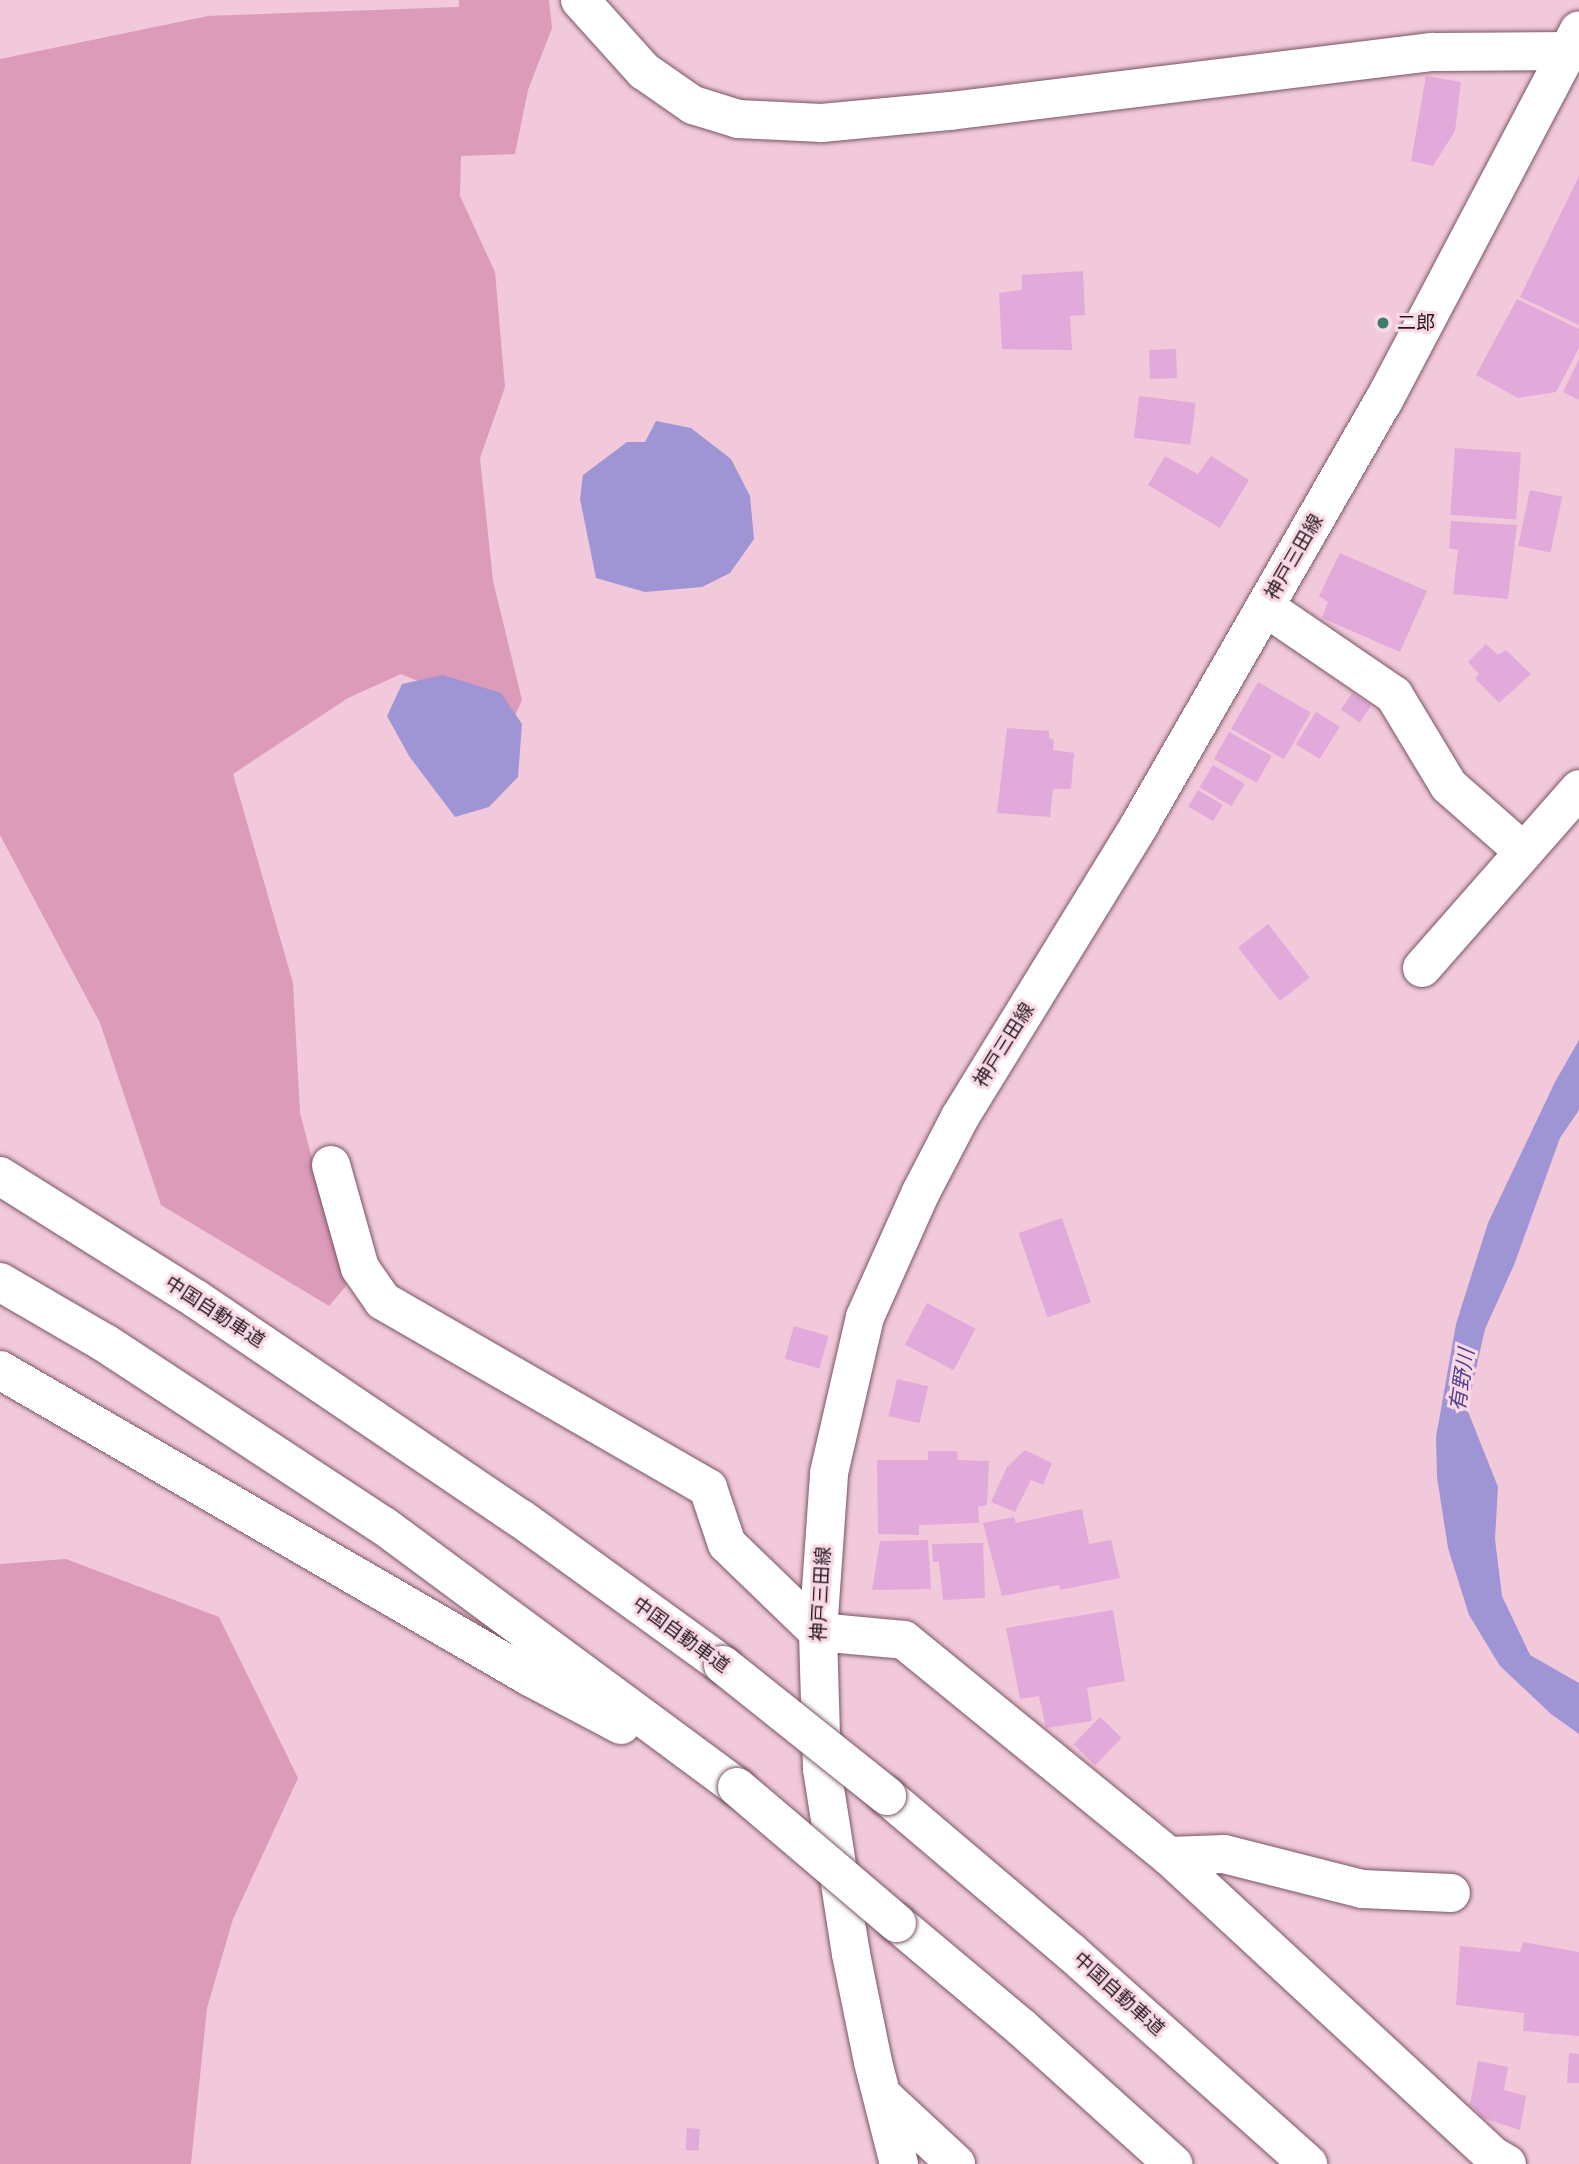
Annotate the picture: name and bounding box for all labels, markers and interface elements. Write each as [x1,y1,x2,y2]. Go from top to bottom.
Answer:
place label: 二郎 [1397,312,1435,334]
marker: 二郎 [1375,315,1391,331]
street label: 神戸三田線 [1260,510,1328,604]
street label: 神戸三田線 [969,999,1039,1091]
street label: 中国自動車道 [161,1271,269,1353]
water label: 有野川 [1444,1347,1478,1413]
street label: 神戸三田線 [807,1546,835,1642]
street label: 中国自動車道 [628,1592,734,1678]
street label: 中国自動車道 [1069,1947,1169,2041]

